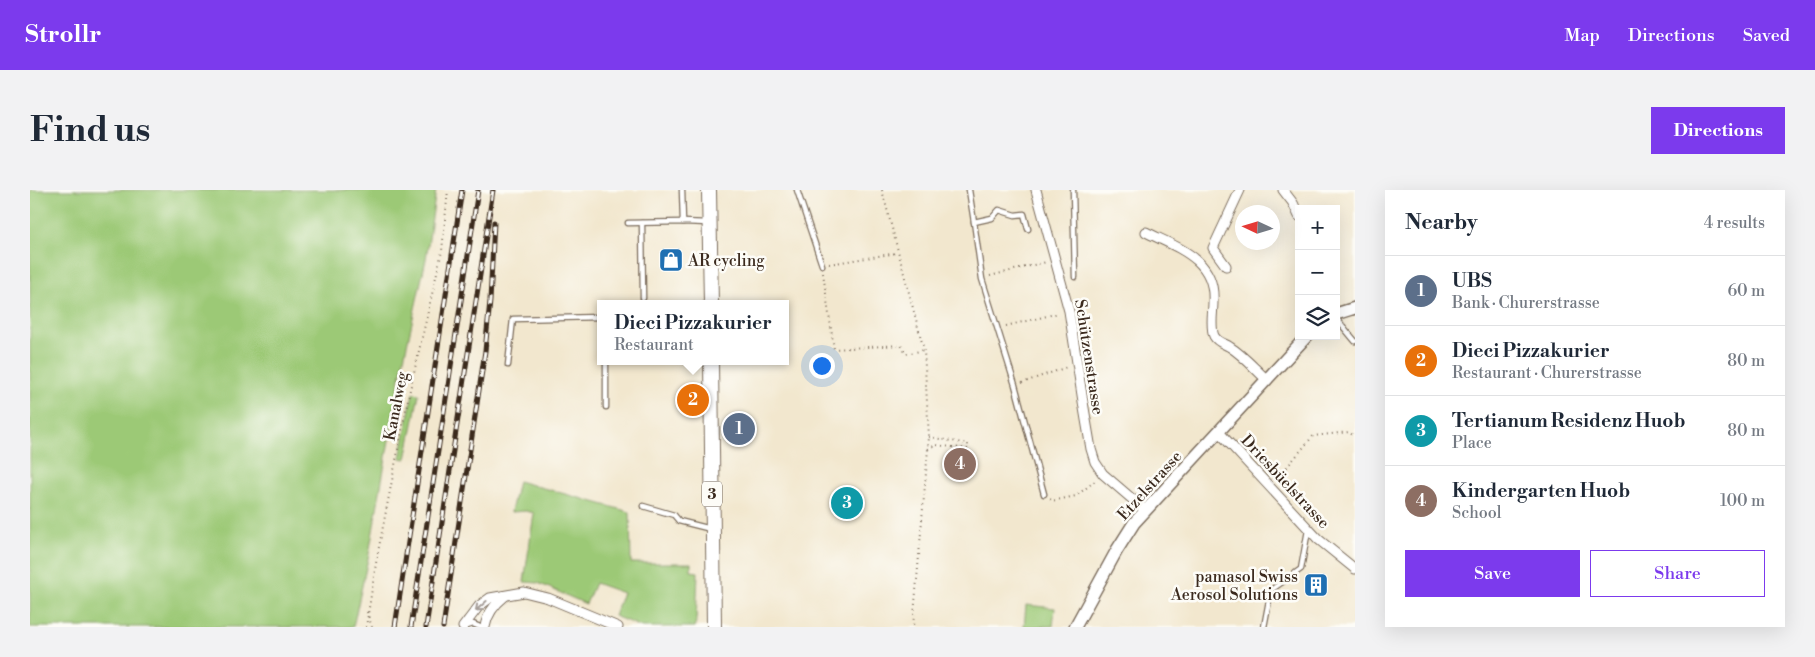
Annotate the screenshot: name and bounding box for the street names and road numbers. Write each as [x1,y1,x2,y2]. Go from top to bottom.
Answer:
street label: Schützenstrasse [1070,298,1108,416]
street label: Kanalweg [379,369,413,442]
street label: Driesbüelstrasse [1237,431,1334,533]
street label: Etzelstrasse [1113,447,1186,525]
road number: 3 [702,482,722,506]

